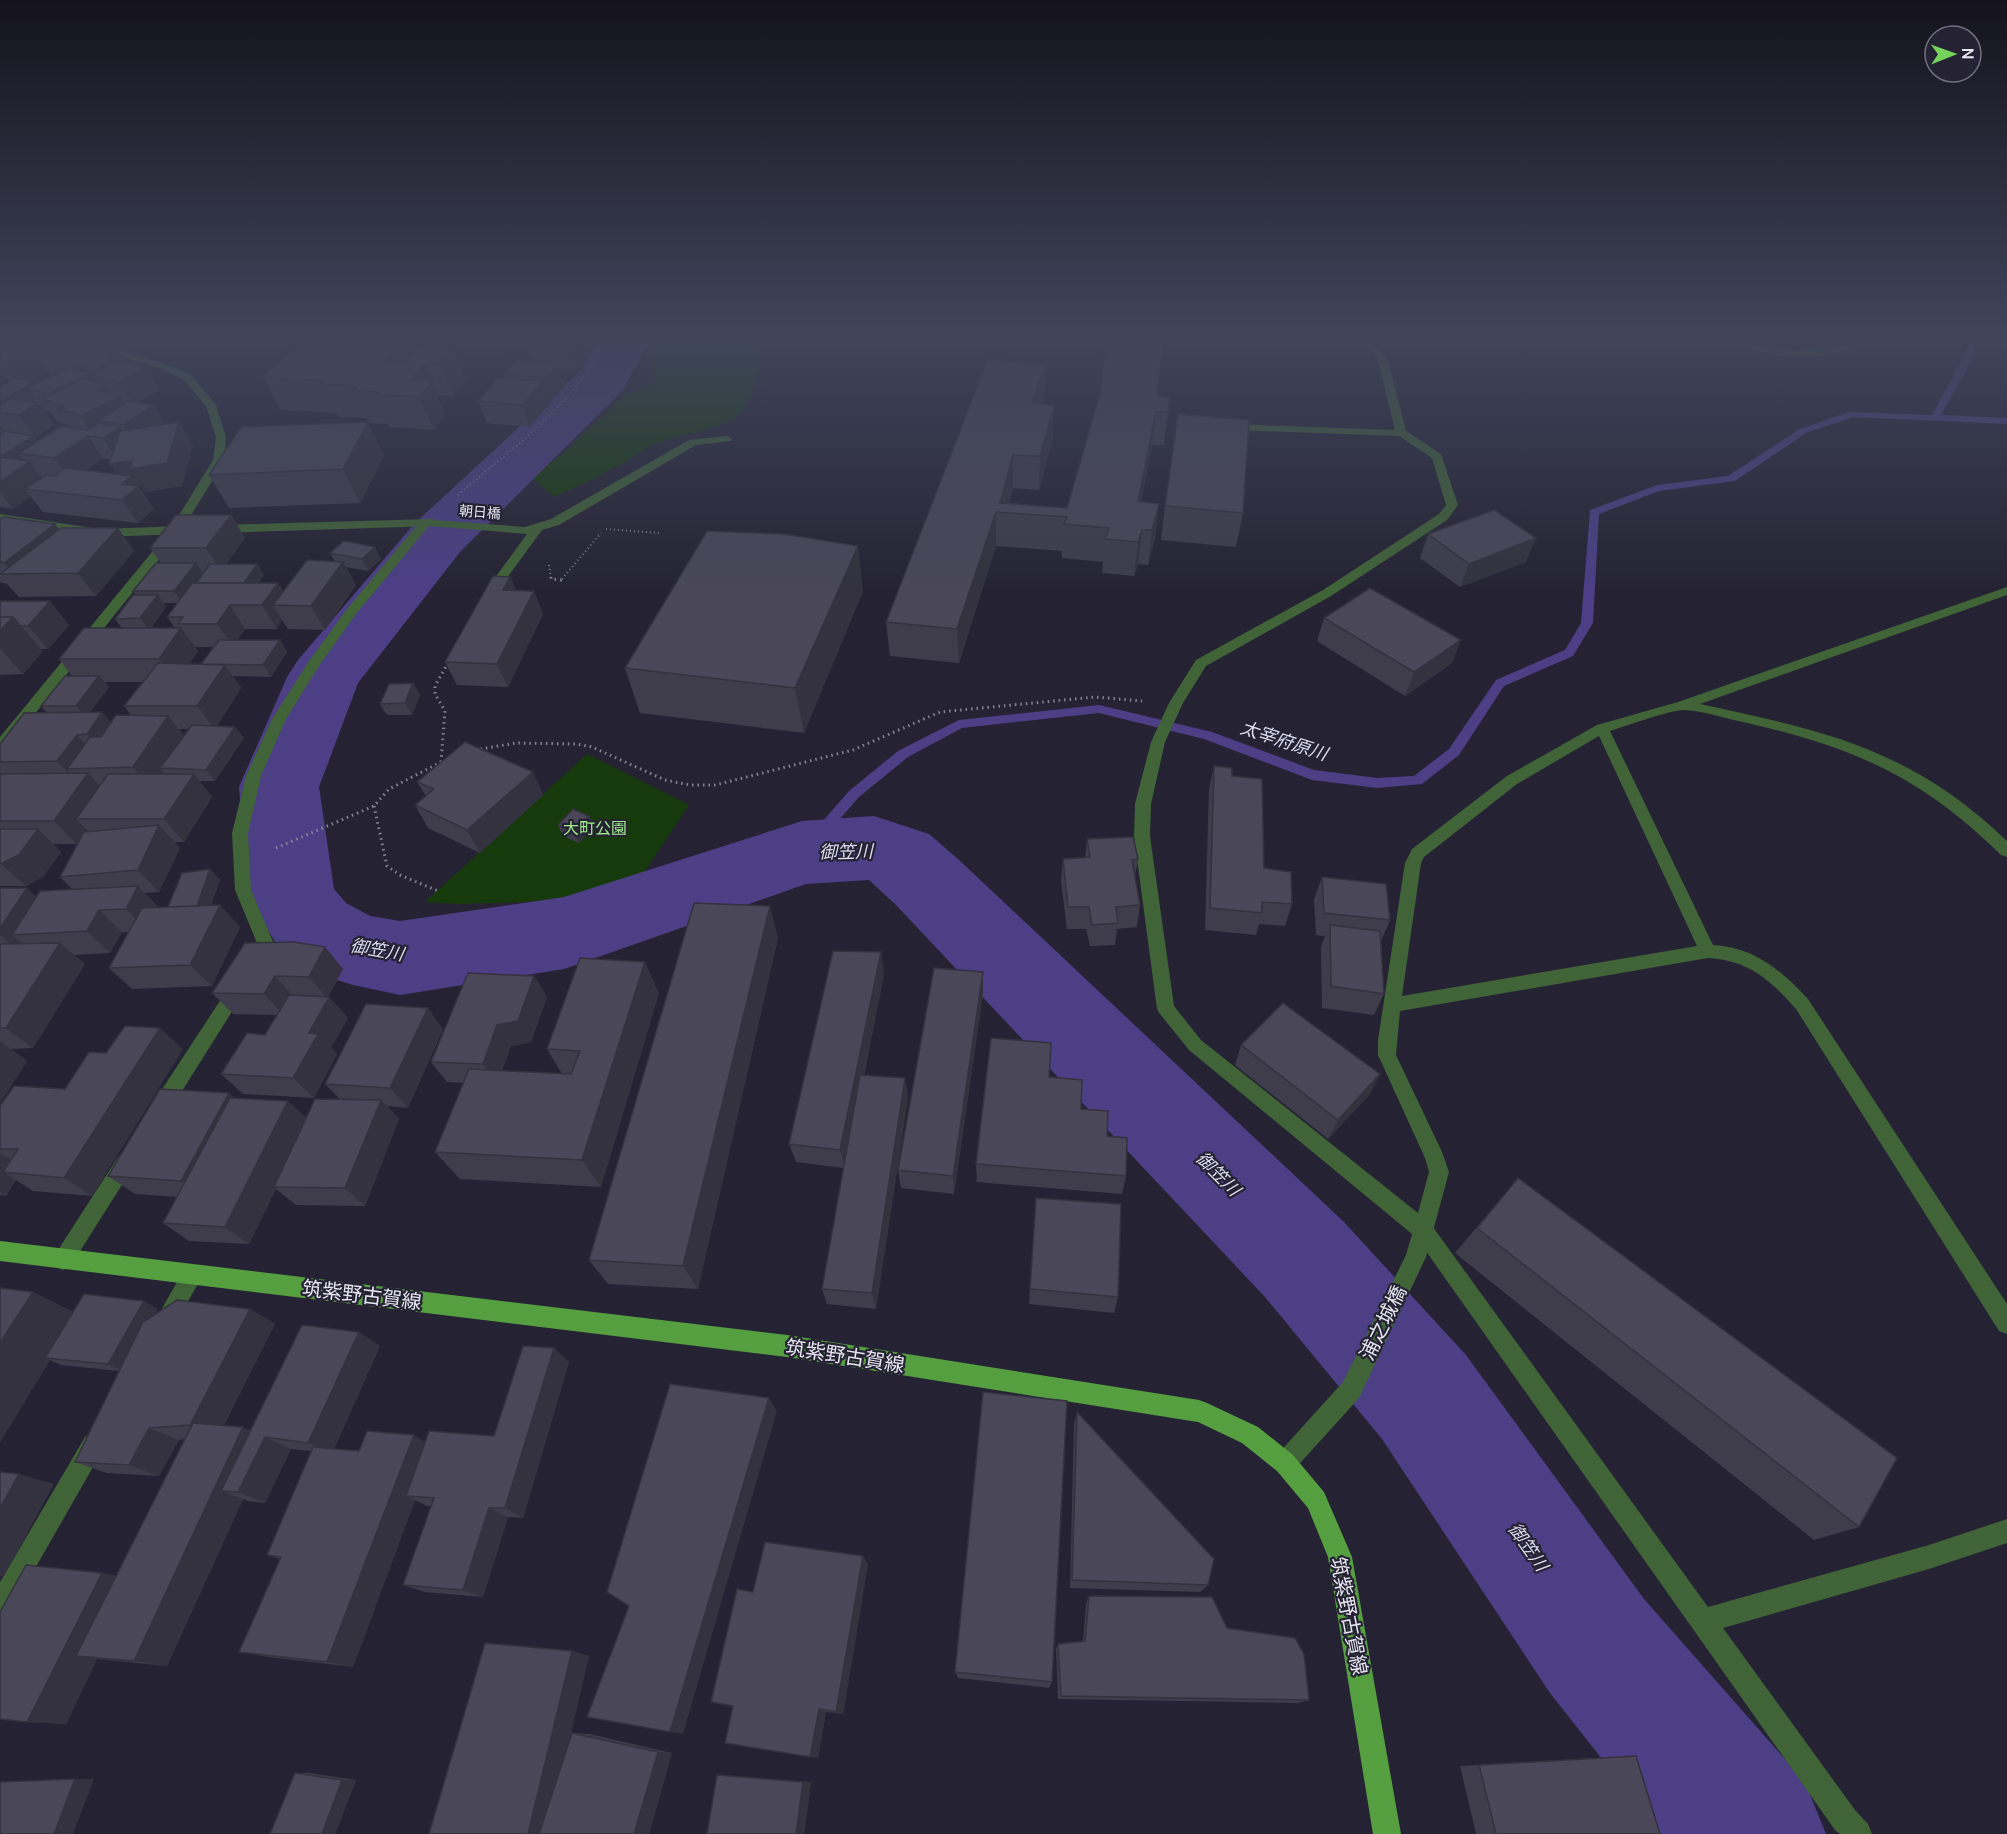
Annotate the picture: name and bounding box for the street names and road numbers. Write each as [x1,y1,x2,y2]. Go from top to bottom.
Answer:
street label: 朝日橋 [458,500,502,523]
street label: 筑紫野古賀線 [301,1274,423,1315]
street label: 浦之城橋 [1353,1281,1412,1365]
street label: 筑紫野古賀線 [784,1333,906,1378]
street label: 筑紫野古賀線 [1325,1554,1374,1677]

